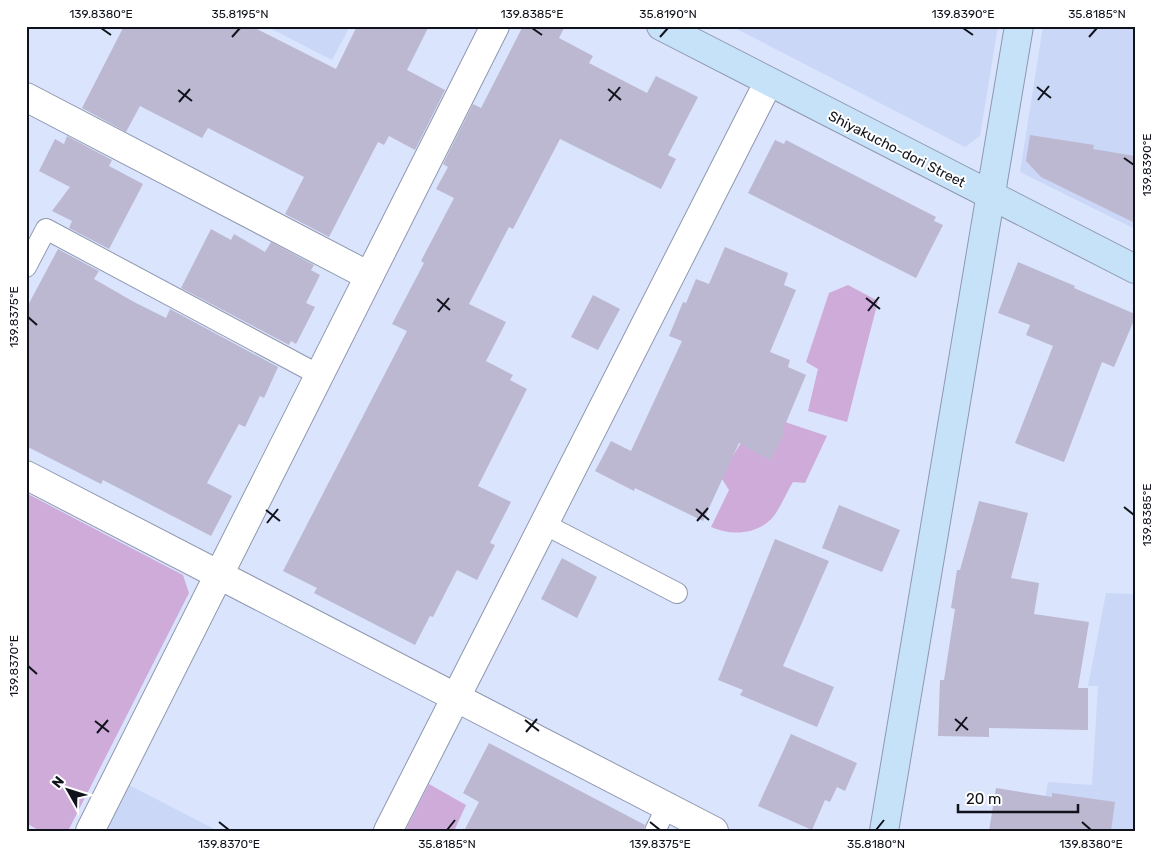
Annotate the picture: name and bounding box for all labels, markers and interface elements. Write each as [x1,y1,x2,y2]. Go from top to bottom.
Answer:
text: 139.8380°E [69,7,133,21]
text: 35.8195°N [211,7,269,21]
text: 139.8385°E [500,7,564,21]
text: 35.8190°N [639,7,697,21]
text: 139.8390°E [931,7,995,21]
text: 35.8185°N [1068,7,1126,21]
street label: Shiyakucho-dori Street [825,107,969,192]
text: 139.8390°E [1140,133,1154,197]
text: 139.8375°E [7,286,21,348]
text: 139.8385°E [1140,483,1154,547]
text: 139.8370°E [7,635,21,697]
north arrow [42,764,92,814]
text: N [49,773,68,791]
scale bar [958,782,1078,814]
text: 20 m [966,790,1001,808]
text: 139.8370°E [198,837,260,851]
text: 35.8185°N [418,837,476,851]
text: 139.8375°E [629,837,691,851]
text: 35.8180°N [847,837,905,851]
text: 139.8380°E [1059,837,1123,851]

